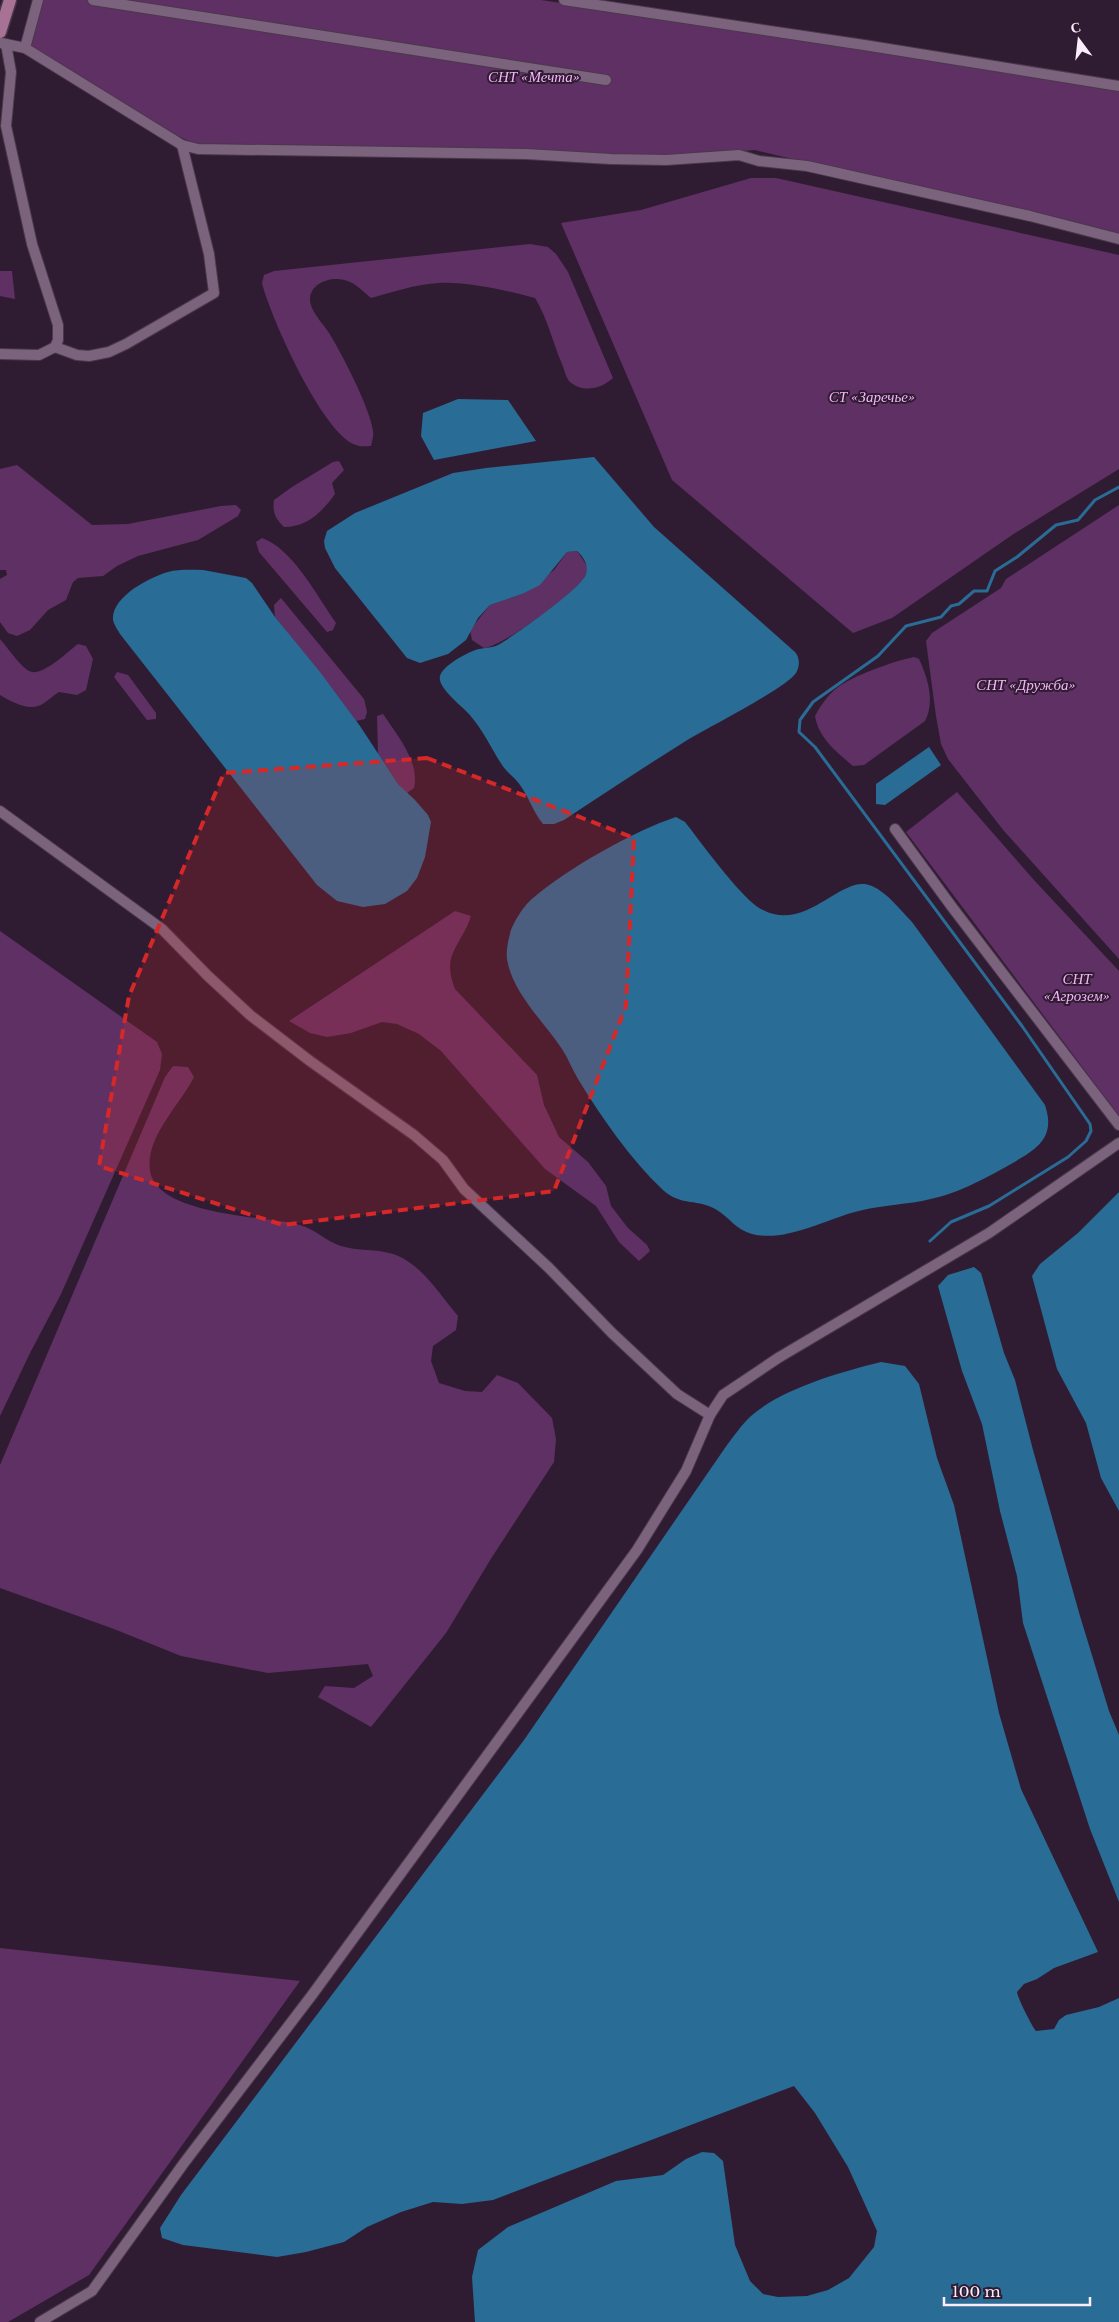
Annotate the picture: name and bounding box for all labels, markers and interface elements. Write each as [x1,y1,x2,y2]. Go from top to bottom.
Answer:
north arrow [1054,15,1104,65]
text: С [1068,17,1083,37]
park label: СНТ «Мечта» [488,67,580,86]
park label: СТ «Заречье» [829,387,915,406]
park label: СНТ «Дружба» [976,675,1076,694]
park label: СНТ «Агрозем» [1044,969,1110,1005]
scale bar [944,2274,1090,2306]
text: 100 m [952,2282,1001,2301]

